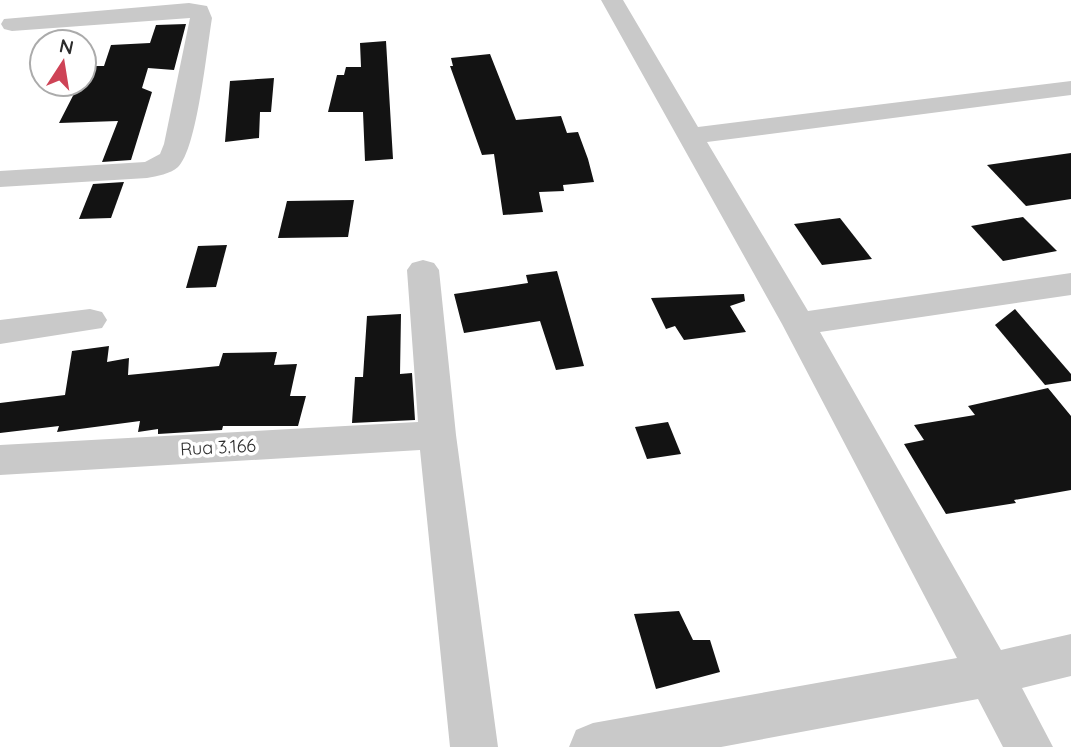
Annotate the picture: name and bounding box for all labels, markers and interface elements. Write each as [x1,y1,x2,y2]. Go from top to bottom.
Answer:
north arrow [28,28,98,98]
text: N [57,33,76,60]
street label: Rua 3.166 [179,434,257,460]

